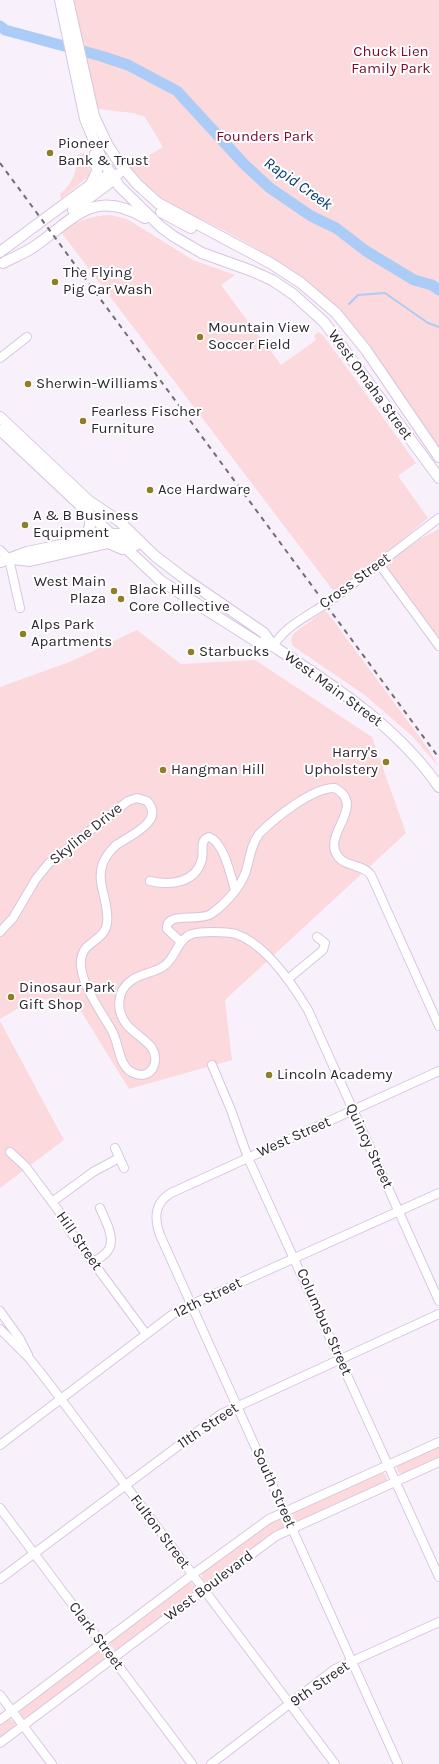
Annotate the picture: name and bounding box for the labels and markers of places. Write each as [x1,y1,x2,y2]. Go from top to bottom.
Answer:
place label: Pioneer Bank & Trust [58,135,148,170]
marker: Pioneer Bank & Trust [45,148,55,158]
place label: The Flying Pig Car Wash [63,264,152,299]
marker: The Flying Pig Car Wash [50,277,60,287]
place label: Mountain View Soccer Field [208,319,309,354]
marker: Mountain View Soccer Field [195,332,205,342]
place label: Sherwin-Williams [36,375,158,393]
marker: Sherwin-Williams [23,379,33,389]
place label: Fearless Fischer Furniture [91,403,201,438]
marker: Fearless Fischer Furniture [78,416,88,426]
place label: Ace Hardware [158,481,250,499]
marker: Ace Hardware [145,485,155,495]
place label: A & B Business Equipment [33,507,139,542]
marker: A & B Business Equipment [20,520,30,530]
place label: West Main Plaza [34,573,106,608]
place label: Black Hills Core Collective [129,581,230,616]
marker: West Main Plaza [109,586,119,596]
marker: Black Hills Core Collective [116,594,126,604]
place label: Alps Park Apartments [31,616,112,651]
marker: Alps Park Apartments [18,629,28,639]
place label: Starbucks [199,643,269,661]
marker: Starbucks [186,647,196,657]
place label: Harry's Upholstery [304,744,378,779]
marker: Harry's Upholstery [381,757,391,767]
place label: Hangman Hill [171,761,265,779]
marker: Hangman Hill [158,765,168,775]
place label: Dinosaur Park Gift Shop [19,979,115,1014]
marker: Dinosaur Park Gift Shop [6,992,16,1002]
place label: Lincoln Academy [277,1066,393,1084]
marker: Lincoln Academy [264,1070,274,1080]

